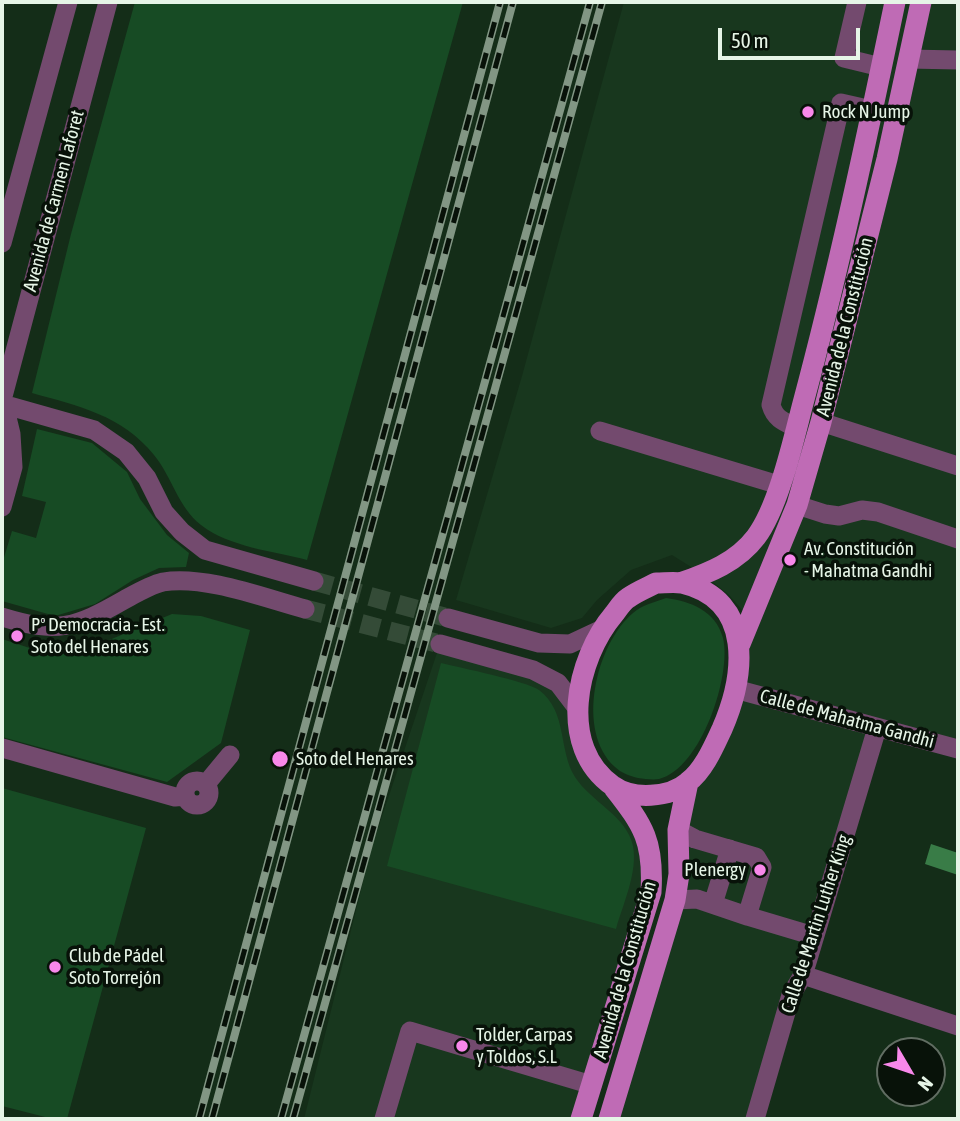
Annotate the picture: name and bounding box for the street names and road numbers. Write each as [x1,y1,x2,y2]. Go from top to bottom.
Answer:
street label: Avenida de Carmen Laforet [19,108,89,294]
street label: Avenida de la Constitución [812,235,878,419]
street label: Calle de Mahatma Gandhi [757,685,937,753]
street label: Calle de Martin Luther King [776,832,856,1016]
street label: Avenida de la Constitución [589,879,661,1061]

